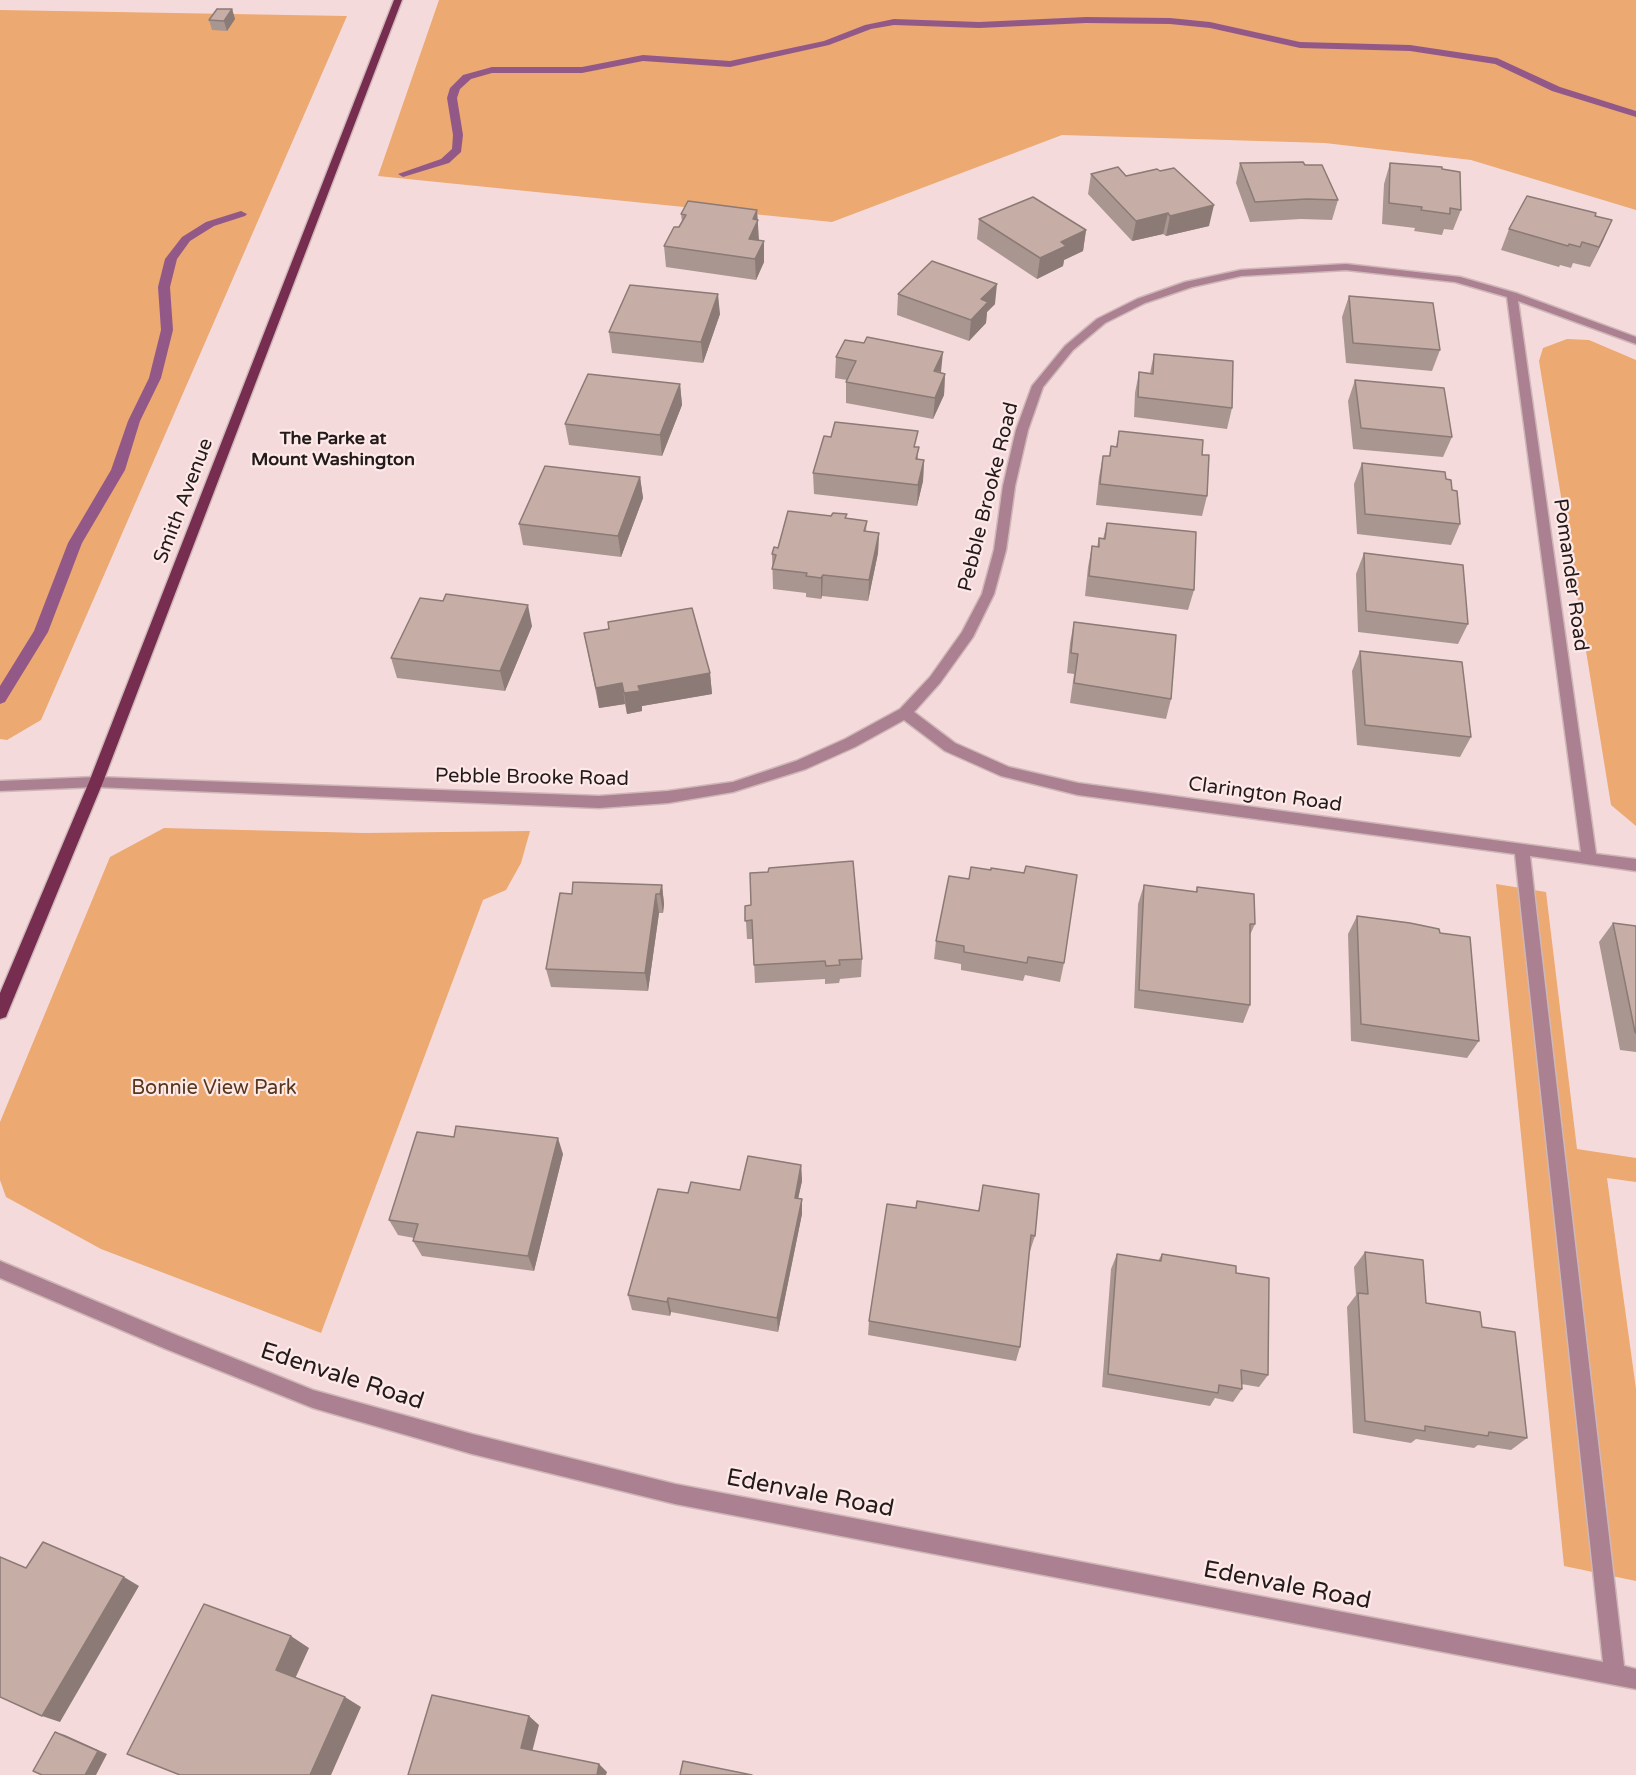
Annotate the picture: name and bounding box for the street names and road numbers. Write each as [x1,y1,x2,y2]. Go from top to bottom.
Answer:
street label: Pebble Brooke Road [954,400,1024,594]
street label: Smith Avenue [149,435,219,567]
street label: Pomander Road [1547,497,1593,653]
street label: Pebble Brooke Road [435,764,629,792]
street label: Clarington Road [1187,772,1343,818]
street label: Edenvale Road [257,1337,427,1417]
street label: Edenvale Road [724,1464,896,1524]
street label: Edenvale Road [1201,1556,1373,1616]

